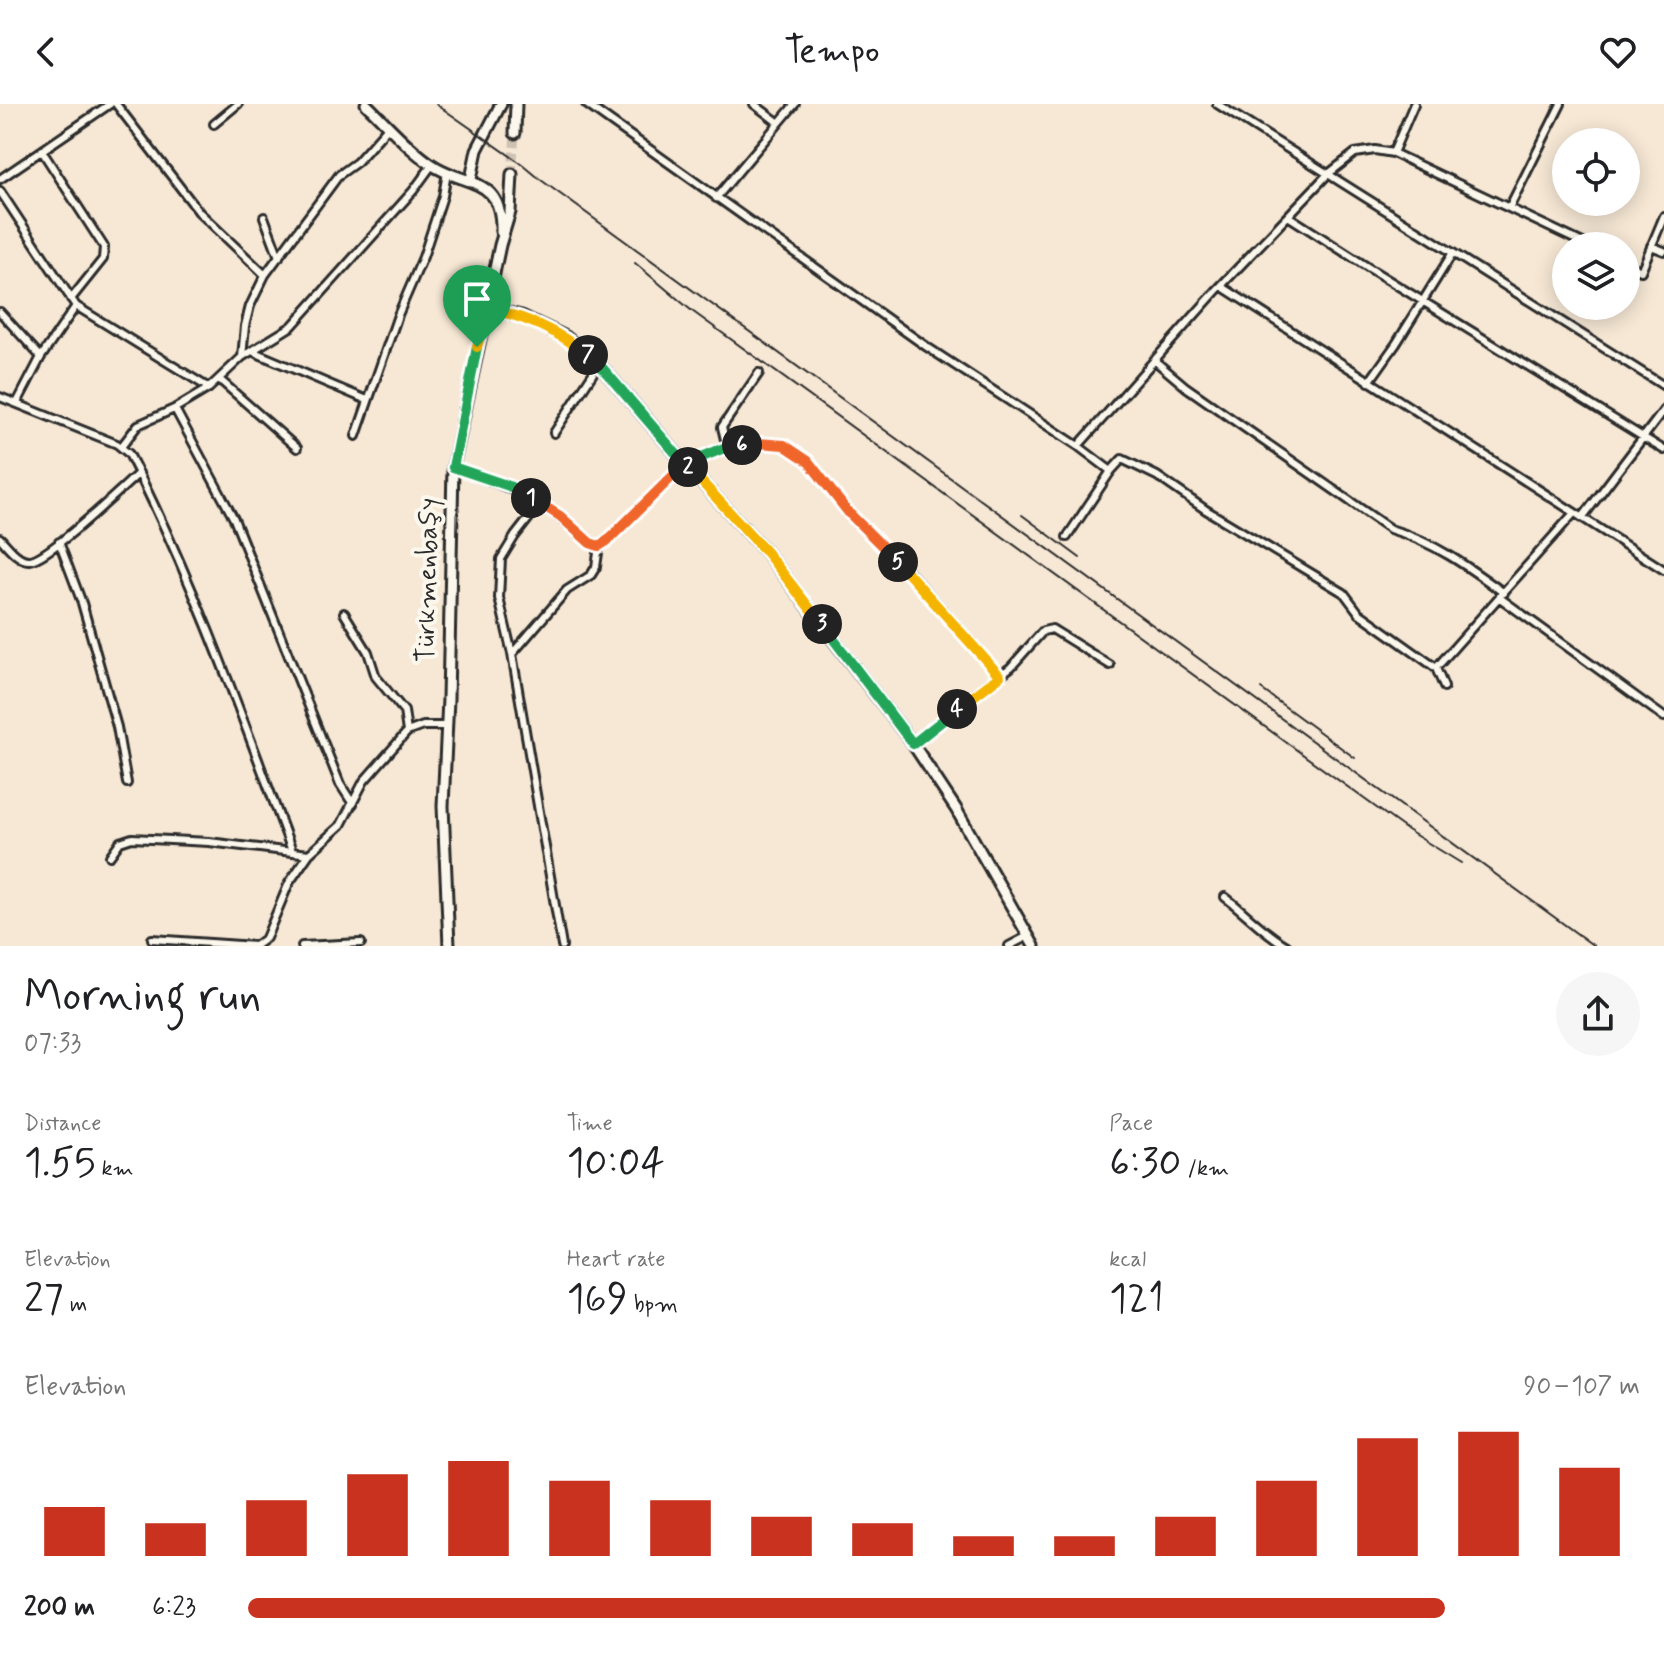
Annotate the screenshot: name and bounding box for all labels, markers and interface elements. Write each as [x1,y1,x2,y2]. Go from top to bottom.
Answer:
text: Tempo [784,29,880,76]
icon: back [24,30,68,74]
icon: heart [1596,30,1640,74]
map controls [1552,128,1640,320]
button: locate [1552,128,1640,216]
button: layers [1552,232,1640,320]
pin [443,265,511,347]
icon: arrive [455,277,499,321]
pin: 7 [568,335,608,375]
text: 7 [581,341,595,369]
pin: 6 [722,425,762,465]
text: 6 [736,431,748,459]
pin: 2 [668,447,708,487]
text: 2 [683,453,693,481]
pin: 1 [511,478,551,518]
text: 1 [526,484,536,512]
street label: Türkmenbaşy [410,498,446,662]
pin: 5 [878,542,918,582]
text: 5 [891,548,905,576]
pin: 3 [802,604,842,644]
text: 3 [817,610,827,638]
pin: 4 [937,689,977,729]
text: 4 [951,695,963,723]
text: Morning run [24,968,261,1026]
button: share [1556,972,1640,1056]
text: 07:33 [24,1027,81,1061]
text: Distance [24,1110,101,1138]
text: Time [567,1110,613,1138]
text: Pace [1109,1110,1153,1138]
text: 1.55 [24,1138,96,1190]
text: 10:04 [567,1138,665,1190]
text: 6:30 [1109,1138,1181,1190]
text: km [96,1155,134,1183]
text: /km [1181,1155,1229,1183]
text: Elevation [24,1246,111,1274]
text: Heart rate [567,1246,665,1274]
text: kcal [1109,1246,1146,1274]
text: 27 [24,1274,64,1326]
text: 169 [567,1274,628,1326]
text: 121 [1109,1274,1164,1326]
text: m [64,1291,87,1319]
text: bpm [628,1291,678,1319]
text: Elevation [24,1370,126,1404]
text: 90–107 m [1524,1370,1640,1404]
text: 200 m [24,1591,95,1625]
text: 6:23 [152,1591,196,1625]

